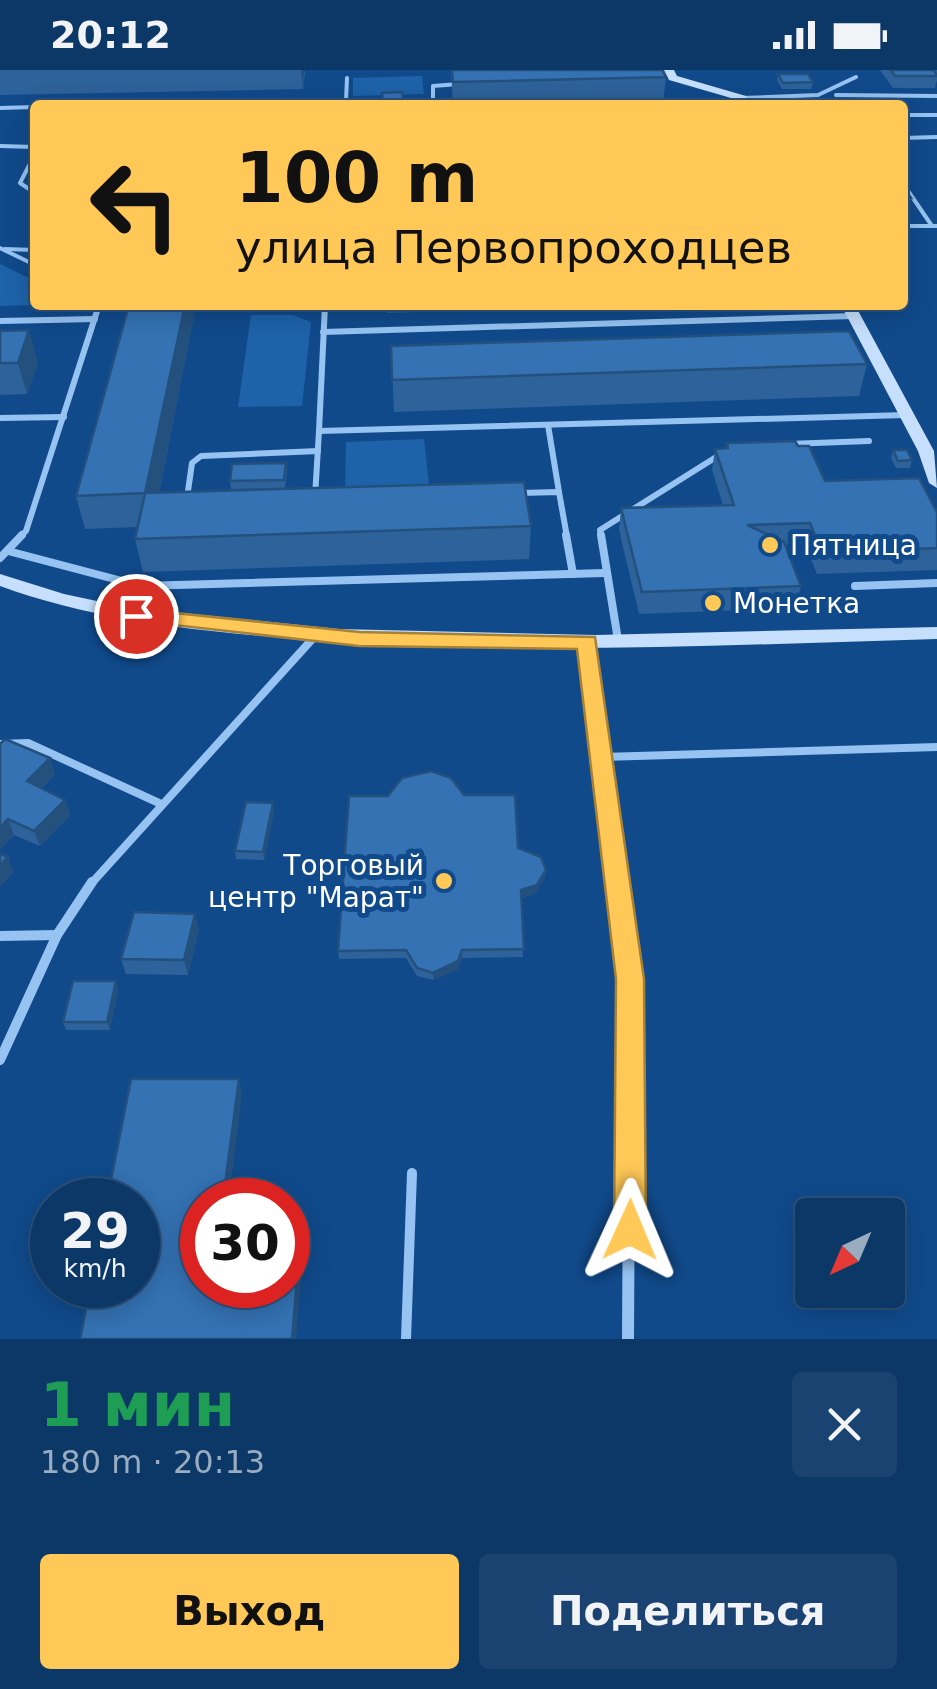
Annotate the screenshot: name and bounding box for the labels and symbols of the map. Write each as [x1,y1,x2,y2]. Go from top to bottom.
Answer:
place label: Пятница [790,529,917,562]
marker: Пятница [759,534,781,556]
pin [94,574,179,659]
place label: Монетка [733,587,860,620]
marker: Монетка [702,592,724,614]
place label: Торговый центр "Марат" [208,849,424,914]
marker: Торговый центр "Марат" [433,870,455,892]
speed limit sign: 30 [180,1178,310,1308]
position arrow [578,1178,682,1282]
north arrow [795,1198,905,1308]

